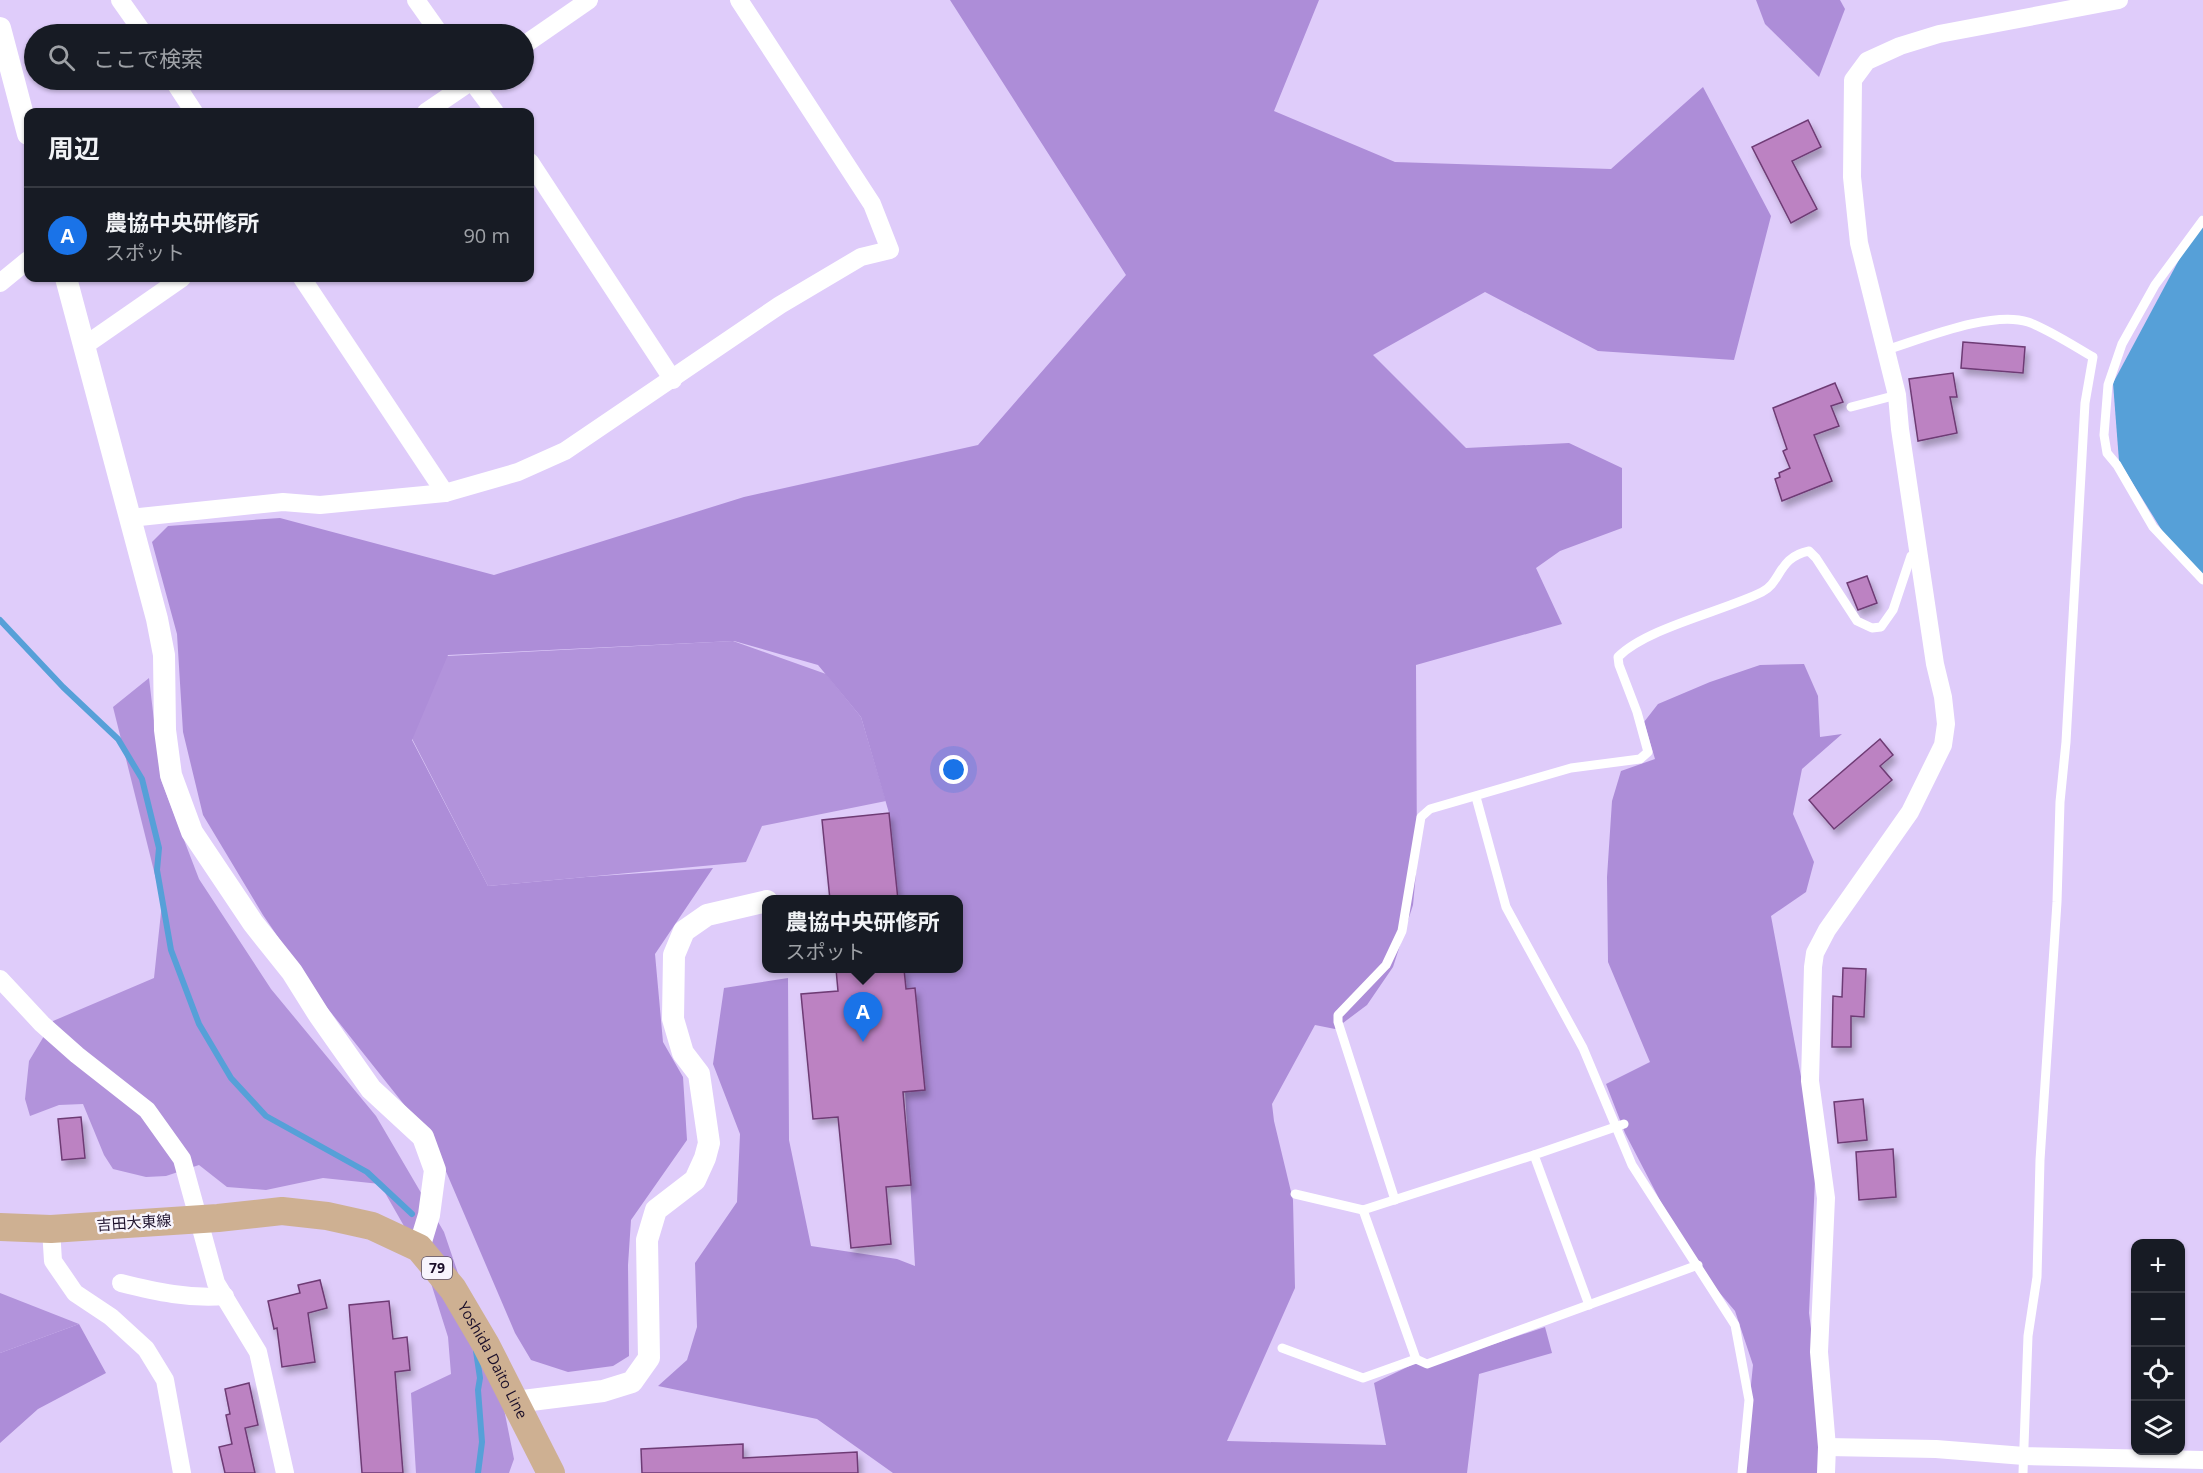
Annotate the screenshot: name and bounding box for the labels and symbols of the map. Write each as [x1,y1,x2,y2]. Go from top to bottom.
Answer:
your location [939,755,968,784]
pin: A [844,992,882,1042]
street label: 吉田大東線 [96,1209,172,1235]
road number: 79 [422,1257,452,1279]
street label: Yoshida Daito Line [454,1298,533,1422]

